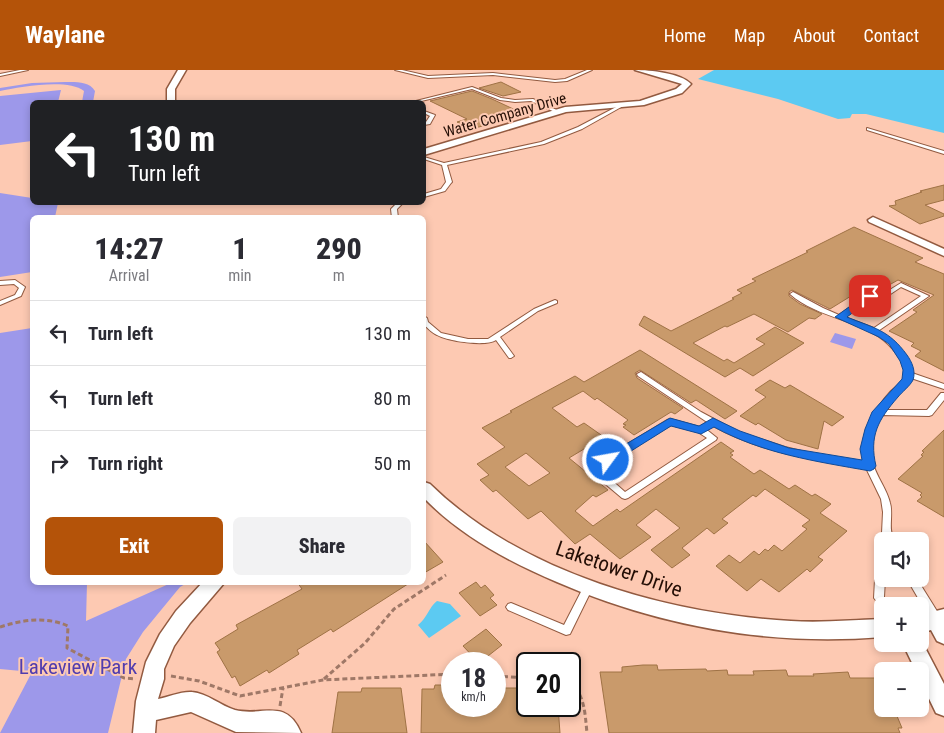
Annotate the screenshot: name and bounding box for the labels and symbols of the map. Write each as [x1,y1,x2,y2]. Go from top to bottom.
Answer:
street label: Water Company Drive [442,89,568,141]
pin [849,275,891,317]
position arrow [581,433,633,485]
street label: Laketower Drive [553,536,686,602]
speed limit sign: 20 [516,652,581,717]
park label: Lakeview Park [19,655,138,679]

